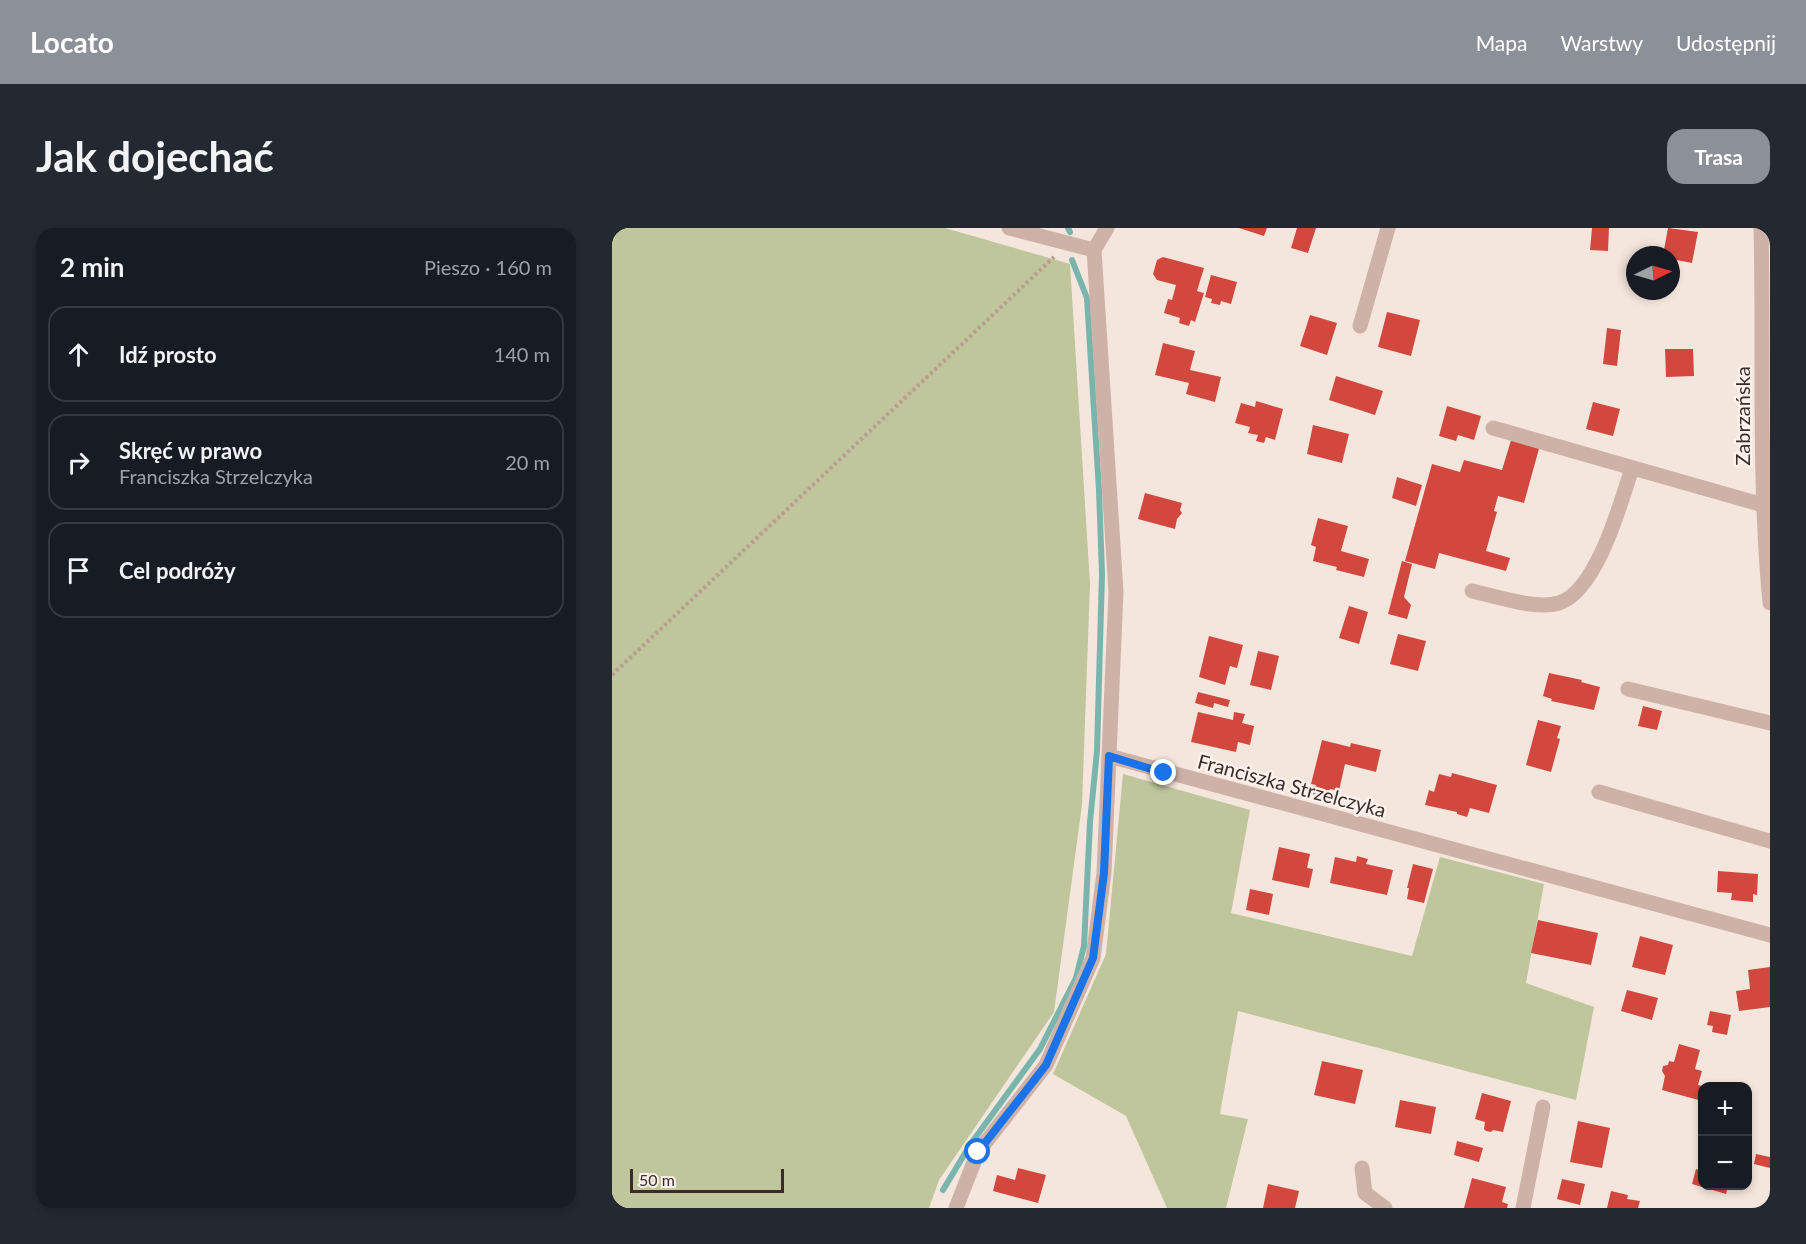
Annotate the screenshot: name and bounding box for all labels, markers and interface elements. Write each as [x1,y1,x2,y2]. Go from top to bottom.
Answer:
text: Locato [30,25,114,59]
text: Mapa [1476,30,1528,55]
text: Warstwy [1561,30,1643,55]
text: Udostępnij [1676,30,1776,55]
button: Trasa [1667,129,1770,184]
text: Jak dojechać [36,131,274,181]
north arrow [1626,246,1680,300]
text: 2 min [60,251,124,283]
text: Pieszo · 160 m [424,255,552,279]
icon: ahead [62,338,95,371]
text: Idź prosto [119,341,217,368]
text: 140 m [494,342,550,366]
street label: Zabrzańska [1730,366,1754,466]
text: Skręć w prawo [119,437,262,464]
icon: right [62,446,95,479]
text: 20 m [505,450,550,474]
text: Franciszka Strzelczyka [119,464,313,488]
icon: arrive [62,554,95,587]
text: Cel podróży [119,557,236,584]
street label: Franciszka Strzelczyka [1195,748,1389,822]
route end [1150,759,1176,785]
map controls [1698,1082,1752,1190]
button: + [1698,1082,1752,1136]
button: − [1698,1136,1752,1190]
route start [964,1138,990,1164]
scale bar [630,1166,784,1194]
text: 50 m [639,1170,675,1189]

